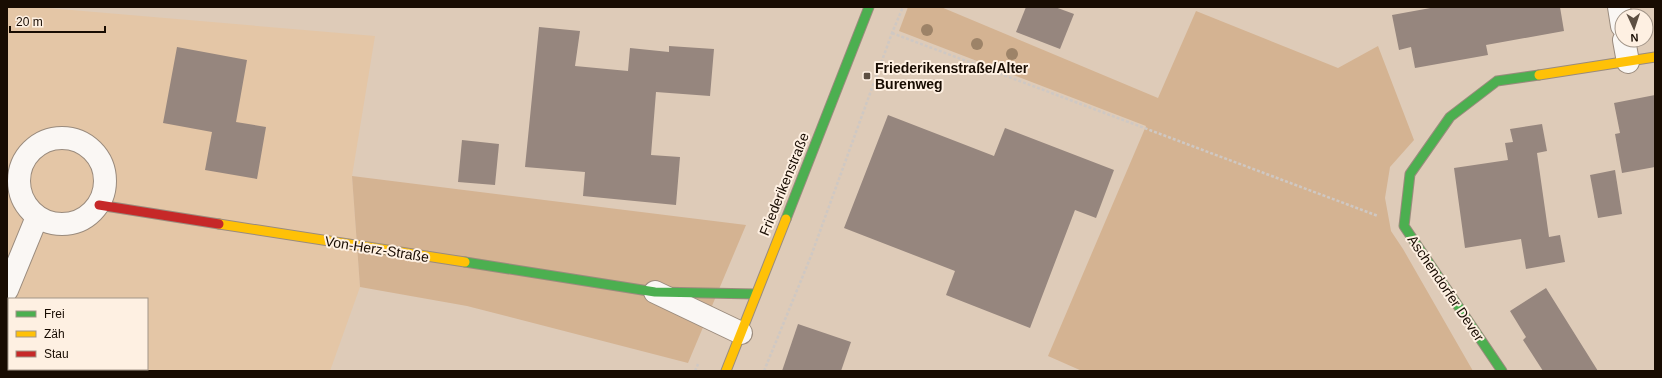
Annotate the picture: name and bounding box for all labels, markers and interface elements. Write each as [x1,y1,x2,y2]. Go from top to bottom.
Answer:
scale bar [10,8,105,34]
north arrow [1614,8,1654,48]
text: 20 m [16,15,43,29]
text: N [1630,32,1639,44]
place label: Friederikenstraße/Alter Burenweg [875,60,1029,92]
marker: Friederikenstraße/Alter Burenweg [862,71,872,81]
street label: Friederikenstraße [756,130,812,238]
street label: Aschendorfer Dever [1405,232,1488,344]
street label: Von-Herz-Straße [324,233,430,265]
legend [8,298,148,370]
text: Frei [44,307,65,321]
text: Zäh [44,327,65,341]
text: Stau [44,347,69,361]

